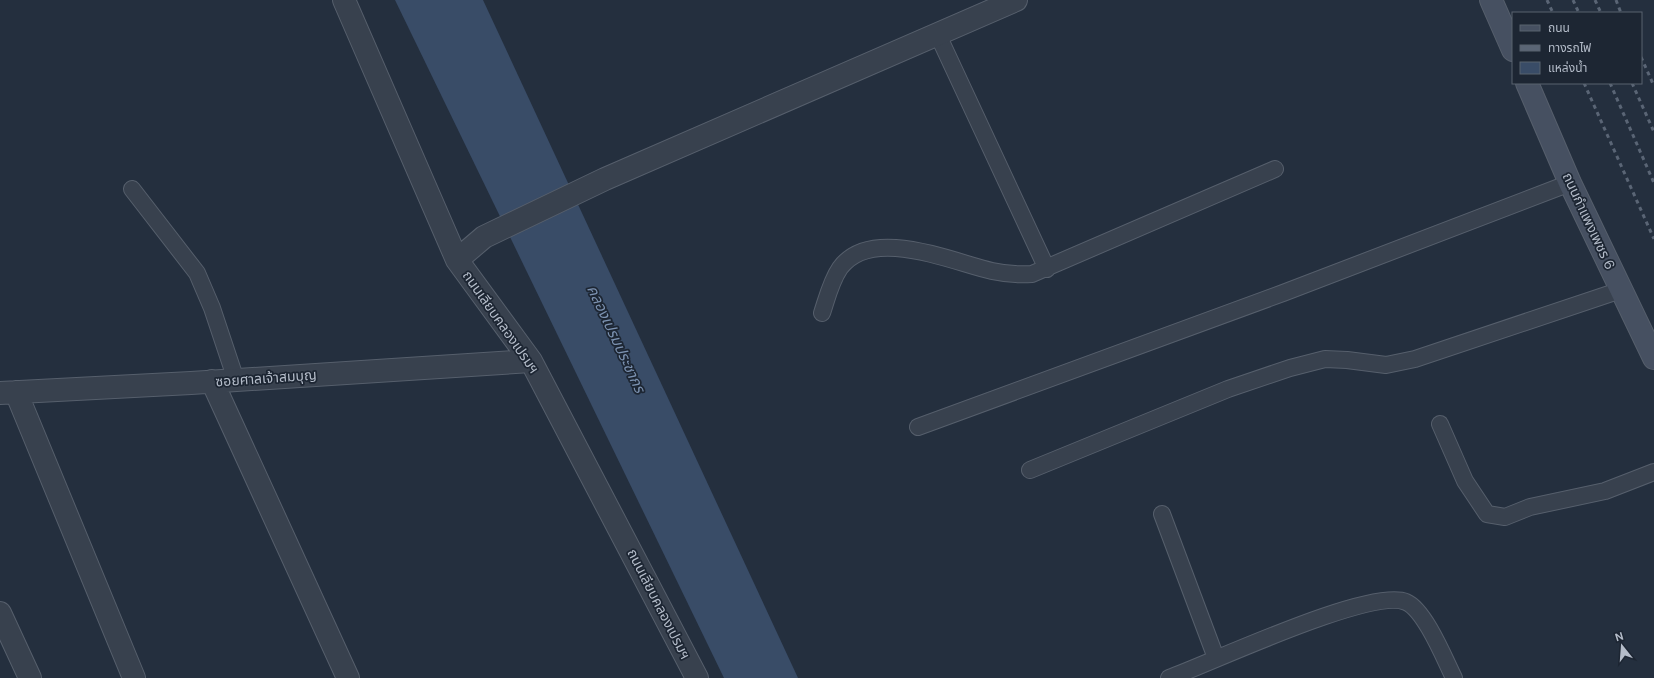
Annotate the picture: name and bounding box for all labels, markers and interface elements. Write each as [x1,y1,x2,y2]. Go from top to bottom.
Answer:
legend [1512,12,1642,84]
text: ถนน [1548,20,1570,36]
text: ทางรถไฟ [1548,40,1591,56]
text: แหล่งน้ำ [1548,59,1587,76]
street label: ถนนกำแพงเพชร 6 [1559,169,1619,273]
street label: ถนนเลียบคลองเปรมฯ [459,267,543,377]
water label: คลองเปรมประชากร [582,282,650,398]
street label: ซอยศาลเจ้าสมบุญ [215,365,317,391]
street label: ถนนเลียบคลองเปรมฯ [623,546,695,662]
north arrow [1602,626,1642,666]
text: N [1613,629,1625,644]

